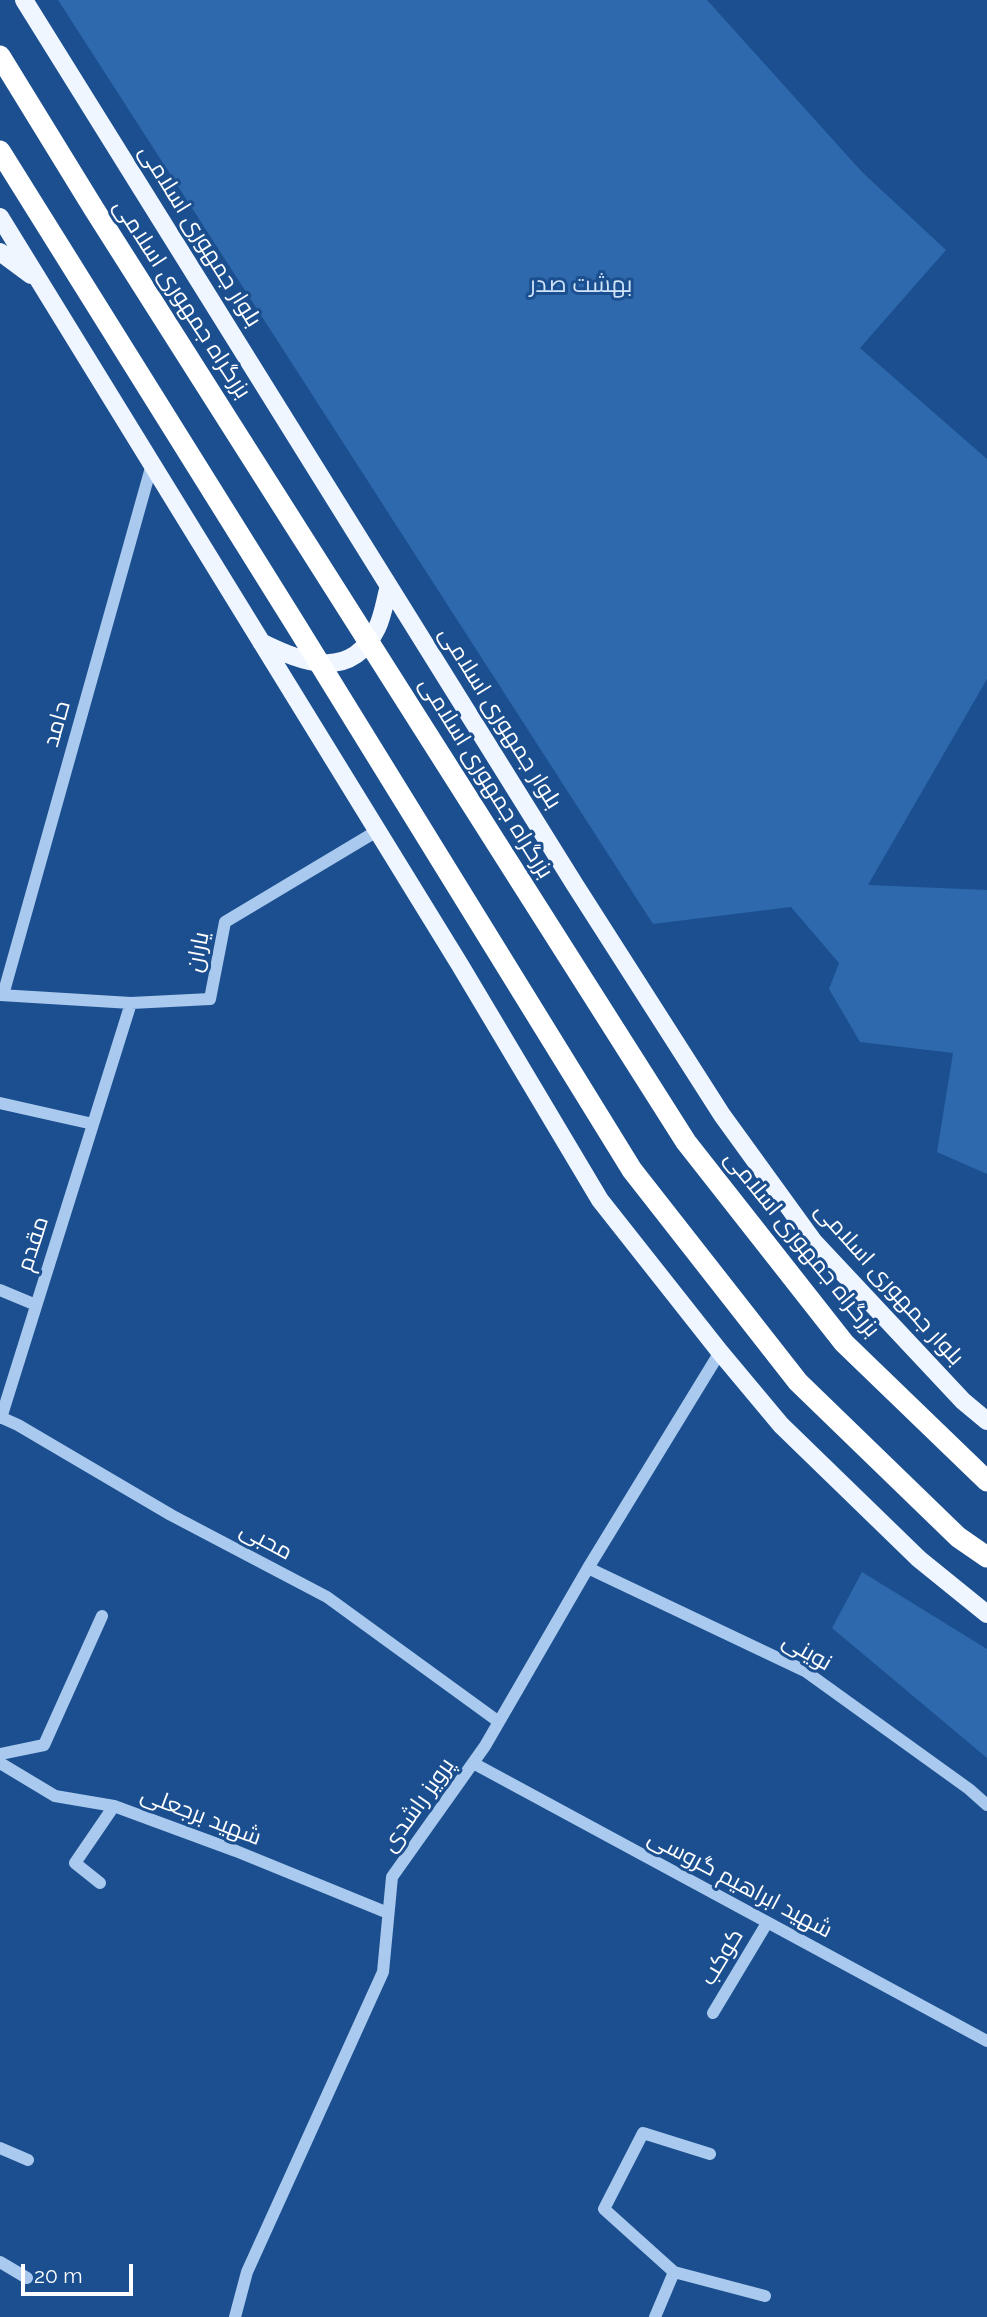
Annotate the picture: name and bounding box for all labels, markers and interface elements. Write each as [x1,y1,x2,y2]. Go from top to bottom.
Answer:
street label: بلوار جمهوری اسلامی [133,140,267,332]
street label: بزرگراه جمهوری اسلامی [107,194,257,404]
park label: بهشت صدر [530,271,632,299]
street label: بلوار جمهوری اسلامی [433,622,567,814]
street label: بزرگراه جمهوری اسلامی [413,672,559,884]
street label: حامد [37,698,77,750]
street label: یاران [181,929,215,975]
street label: بزرگراه جمهوری اسلامی [718,1145,886,1343]
street label: بلوار جمهوری اسلامی [809,1197,969,1371]
street label: مقدم [11,1213,55,1275]
street label: محبی [235,1516,297,1566]
street label: نوینی [777,1627,837,1677]
street label: پرویز راشدی [376,1753,460,1857]
street label: شهید برجعلی [137,1780,265,1852]
street label: شهید ابراهیم گروسی [643,1824,837,1944]
street label: کوکب [695,1924,749,1990]
scale bar [24,2250,136,2294]
text: 20 m [34,2263,82,2288]

